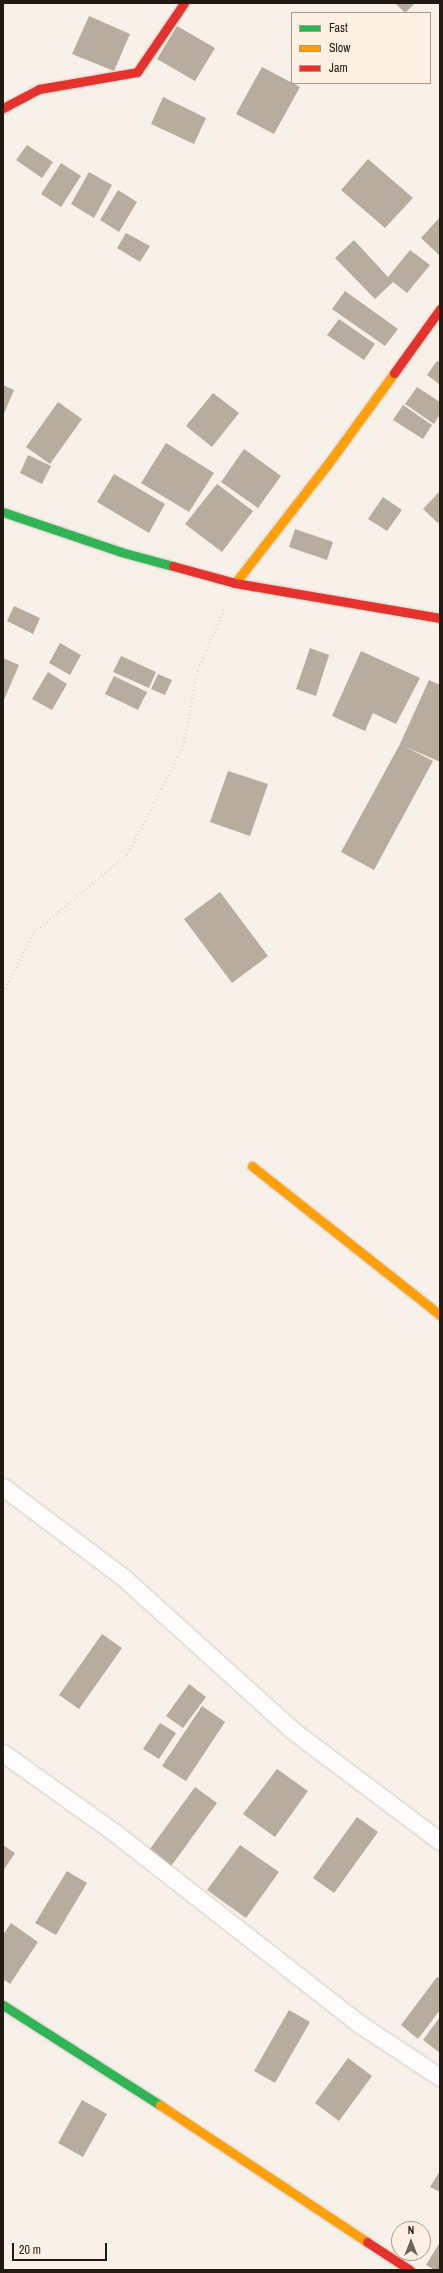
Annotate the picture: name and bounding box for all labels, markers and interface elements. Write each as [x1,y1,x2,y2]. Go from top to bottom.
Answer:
legend [291,12,431,84]
text: Fast [329,20,348,36]
text: Slow [329,40,350,56]
text: Jam [329,60,348,76]
north arrow [391,2221,431,2261]
text: N [408,2223,414,2237]
scale bar [14,2235,109,2261]
text: 20 m [19,2242,41,2258]

